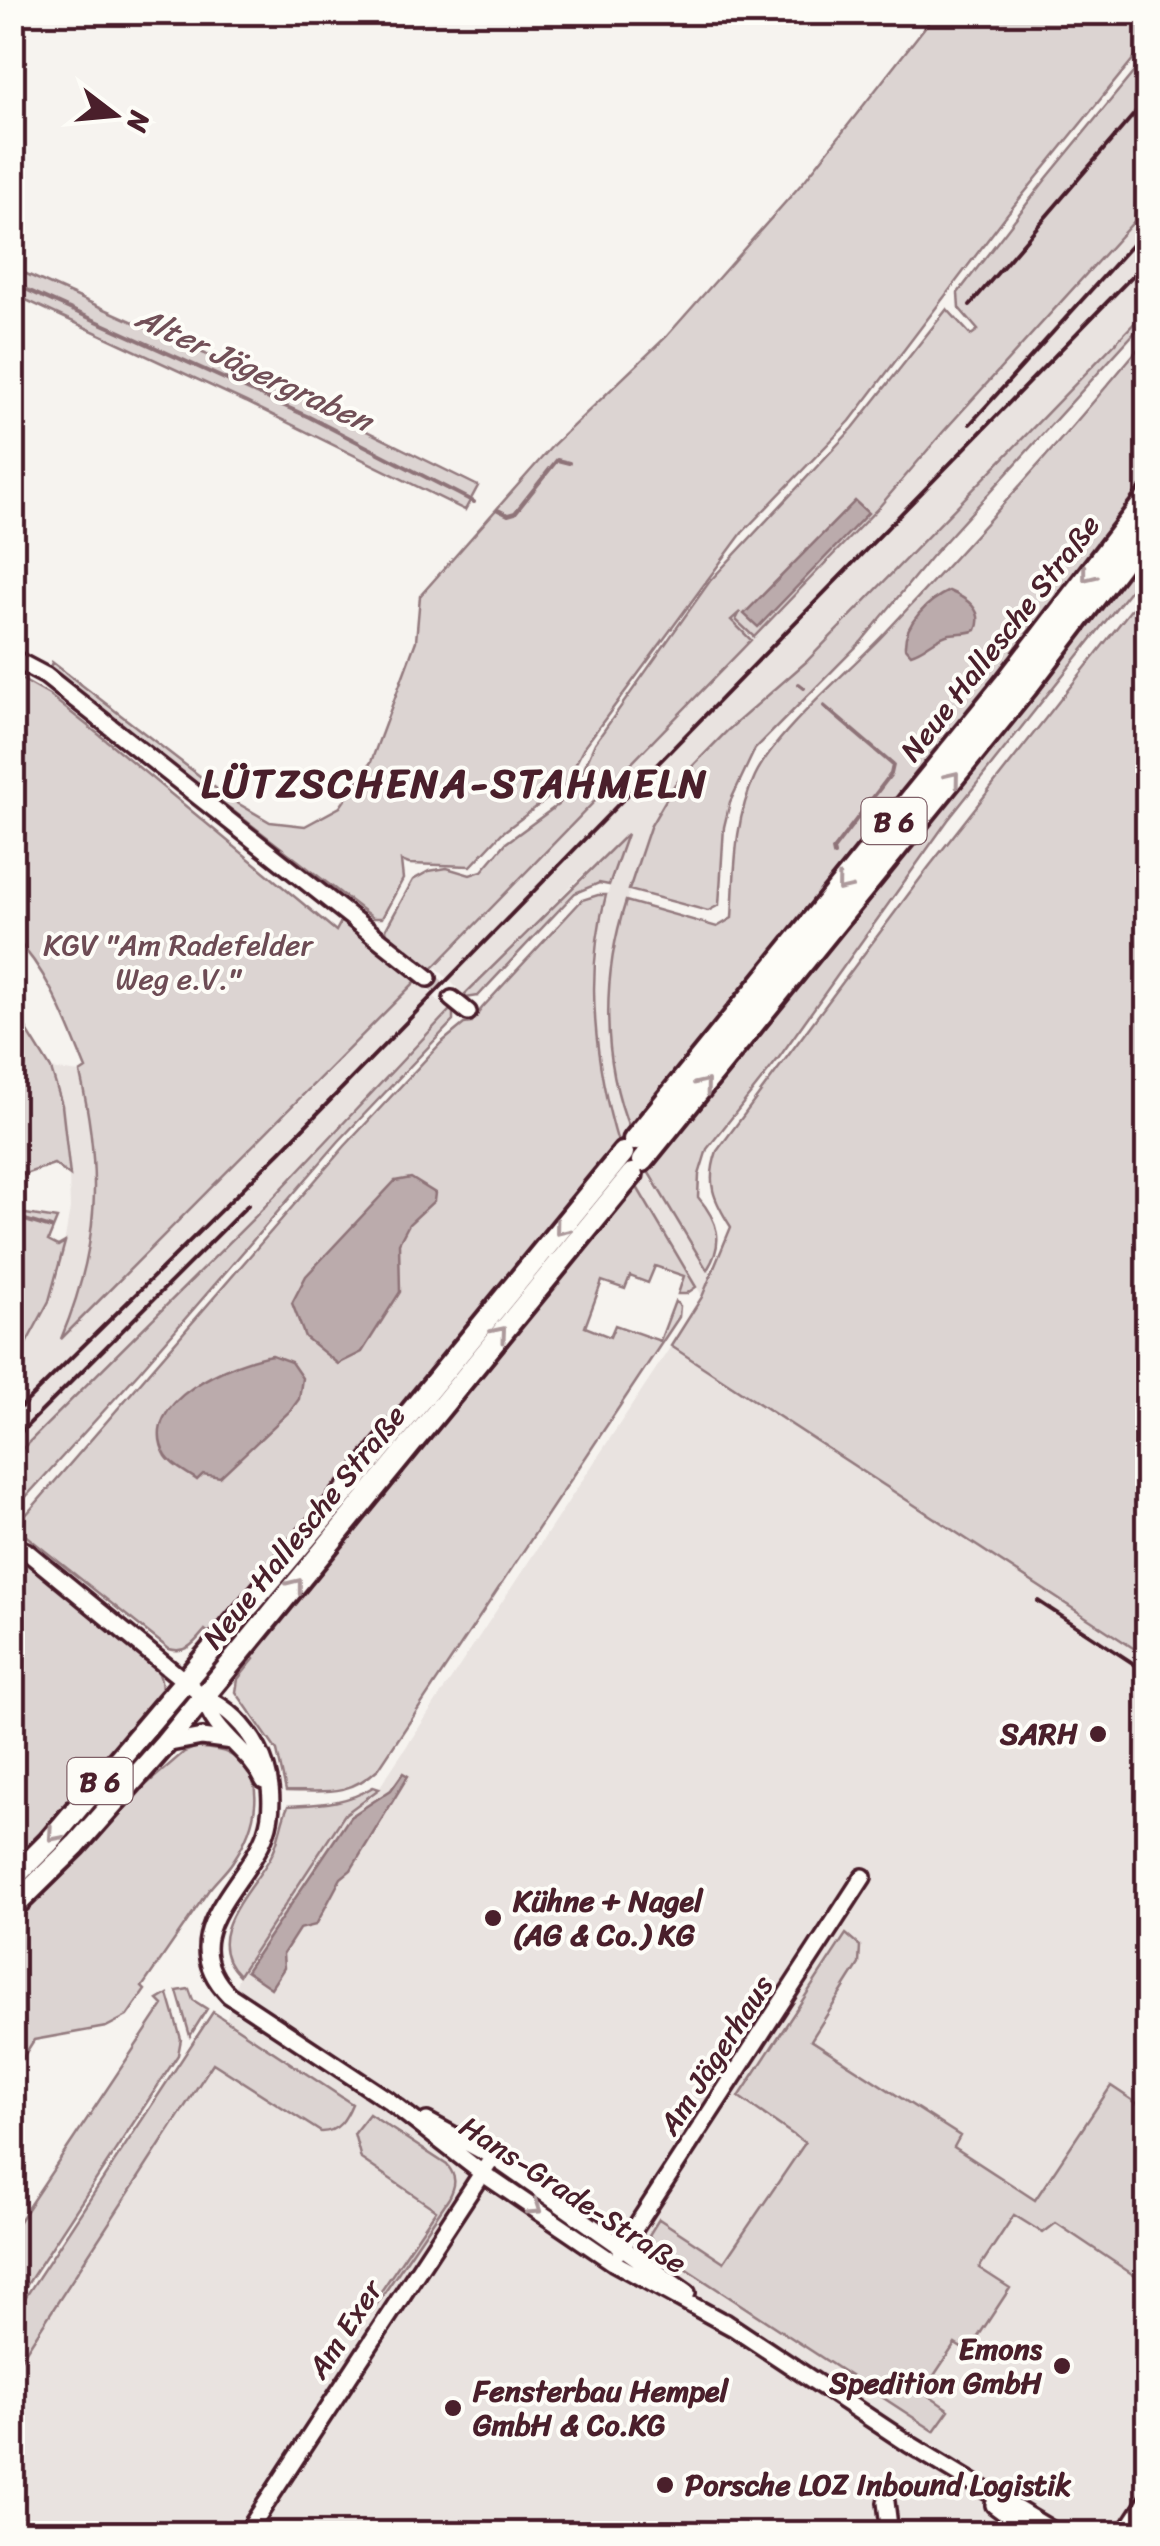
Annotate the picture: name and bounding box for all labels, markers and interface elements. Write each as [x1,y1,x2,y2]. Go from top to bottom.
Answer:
north arrow [65,65,165,165]
text: N [112,105,165,138]
water label: Alter Jägergraben [125,289,385,451]
street label: Neue Hallesche Straße [885,502,1115,774]
one-way arrow [1082,563,1100,581]
district label: LÜTZSCHENA-STAHMELN [201,748,709,819]
one-way arrow [941,772,959,790]
road number: B 6 [862,798,926,844]
one-way arrow [837,873,855,891]
park label: KGV "Am Radefelder Weg e.V." [43,918,314,1006]
one-way arrow [692,1079,710,1097]
one-way arrow [555,1217,573,1235]
one-way arrow [489,1326,507,1344]
street label: Neue Hallesche Straße [188,1392,420,1662]
one-way arrow [284,1578,301,1596]
place label: SARH [999,1707,1079,1761]
marker: SARH [1087,1723,1109,1745]
road number: B 6 [68,1758,132,1804]
one-way arrow [48,1823,66,1842]
place label: Kühne + Nagel (AG & Co.) KG [512,1874,704,1962]
marker: Kühne + Nagel (AG & Co.) KG [482,1907,504,1929]
street label: Am Jägerhaus [643,1963,789,2147]
street label: Hans-Grade-Straße [448,2101,698,2289]
one-way arrow [524,2196,542,2215]
street label: Am Exer [292,2267,399,2391]
place label: Emons Spedition GmbH [828,2322,1043,2410]
marker: Emons Spedition GmbH [1051,2355,1073,2377]
place label: Fensterbau Hempel GmbH & Co.KG [472,2364,730,2452]
marker: Fensterbau Hempel GmbH & Co.KG [442,2397,464,2419]
place label: Porsche LOZ Inbound Logistik [685,2458,1072,2512]
marker: Porsche LOZ Inbound Logistik [654,2474,676,2496]

